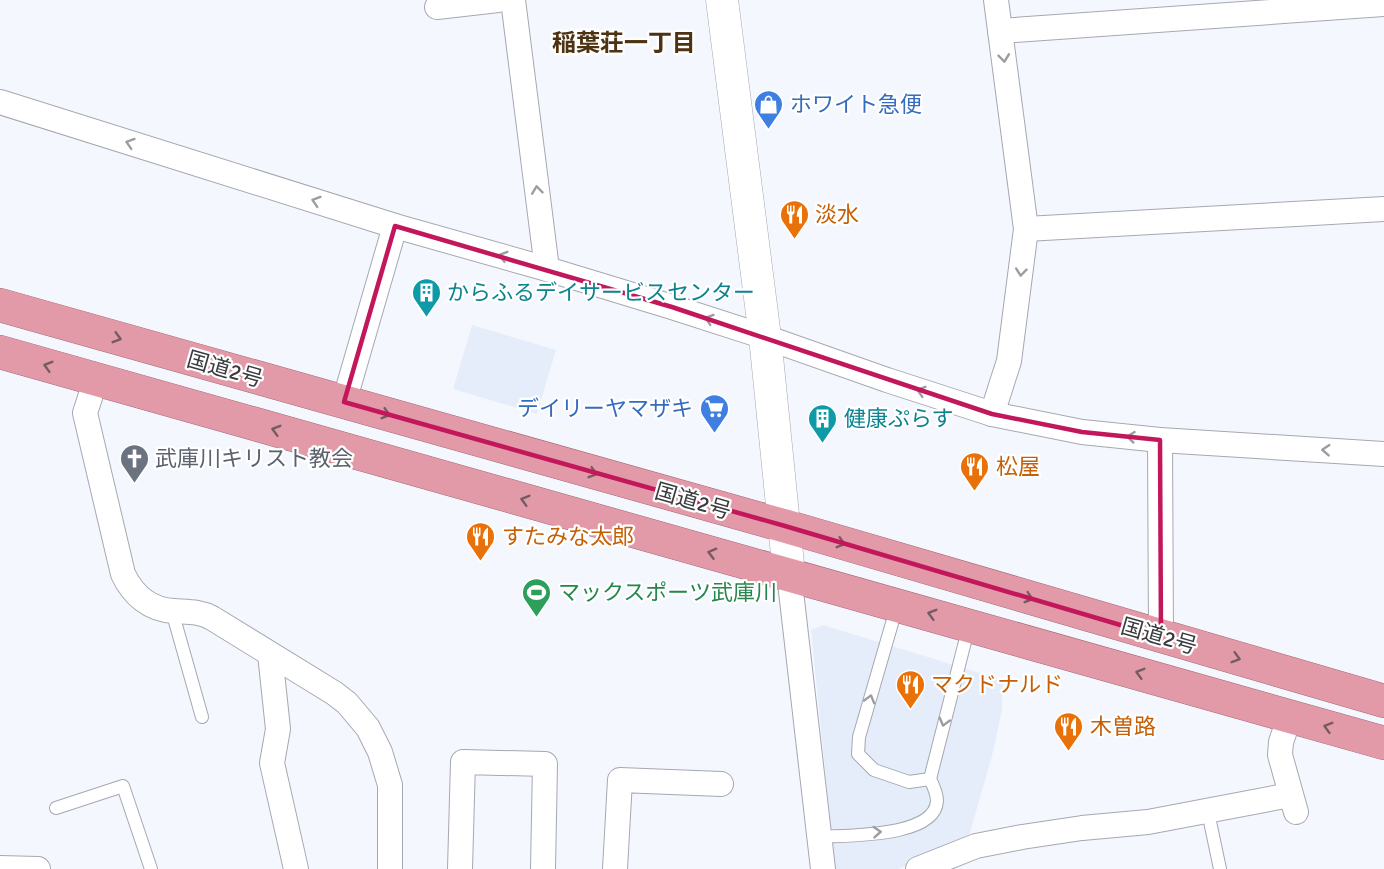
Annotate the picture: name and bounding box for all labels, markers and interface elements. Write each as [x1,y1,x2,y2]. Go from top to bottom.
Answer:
district label: 稲葉荘一丁目 [552,28,696,58]
one-way arrow [997,53,1010,63]
shop icon: ホワイト急便 [753,88,785,130]
place label: ホワイト急便 [790,91,922,118]
one-way arrow [125,137,136,150]
one-way arrow [531,185,544,194]
one-way arrow [311,196,322,208]
restaurant icon: 淡水 [778,198,810,240]
place label: 淡水 [815,201,859,228]
one-way arrow [498,251,509,263]
one-way arrow [1015,268,1028,277]
building icon: からふるデイサービスセンター [410,276,442,318]
place label: からふるデイサービスセンター [447,279,755,306]
one-way arrow [704,314,715,327]
one-way arrow [112,331,122,344]
street label: 国道2号 [184,345,266,393]
one-way arrow [43,361,54,373]
one-way arrow [916,386,927,398]
supermarket icon: デイリーヤマザキ [698,392,730,434]
place label: デイリーヤマザキ [517,395,693,422]
building icon: 健康ぷらす [807,402,839,444]
place label: 健康ぷらす [844,405,954,432]
one-way arrow [380,407,390,419]
one-way arrow [271,425,282,437]
one-way arrow [1127,431,1136,444]
church icon: 武庫川キリスト教会 [118,442,150,484]
one-way arrow [1321,444,1330,457]
place label: 武庫川キリスト教会 [155,445,353,472]
restaurant icon: 松屋 [959,450,991,492]
place label: 松屋 [996,453,1040,480]
one-way arrow [587,466,598,478]
street label: 国道2号 [652,477,734,525]
one-way arrow [520,495,530,507]
restaurant icon: すたみな太郎 [465,520,497,562]
place label: すたみな太郎 [502,523,634,550]
one-way arrow [836,535,846,548]
one-way arrow [707,548,718,560]
sports icon: マックスポーツ武庫川 [521,576,553,618]
place label: マックスポーツ武庫川 [558,579,777,606]
one-way arrow [1023,591,1033,603]
one-way arrow [927,609,938,621]
street label: 国道2号 [1118,612,1200,660]
one-way arrow [1230,651,1241,663]
restaurant icon: マクドナルド [894,668,926,710]
one-way arrow [1135,668,1146,680]
place label: マクドナルド [931,671,1063,698]
one-way arrow [863,694,875,705]
restaurant icon: 木曽路 [1053,710,1085,752]
place label: 木曽路 [1090,713,1156,740]
one-way arrow [939,717,952,727]
one-way arrow [1323,722,1334,734]
one-way arrow [873,826,882,839]

